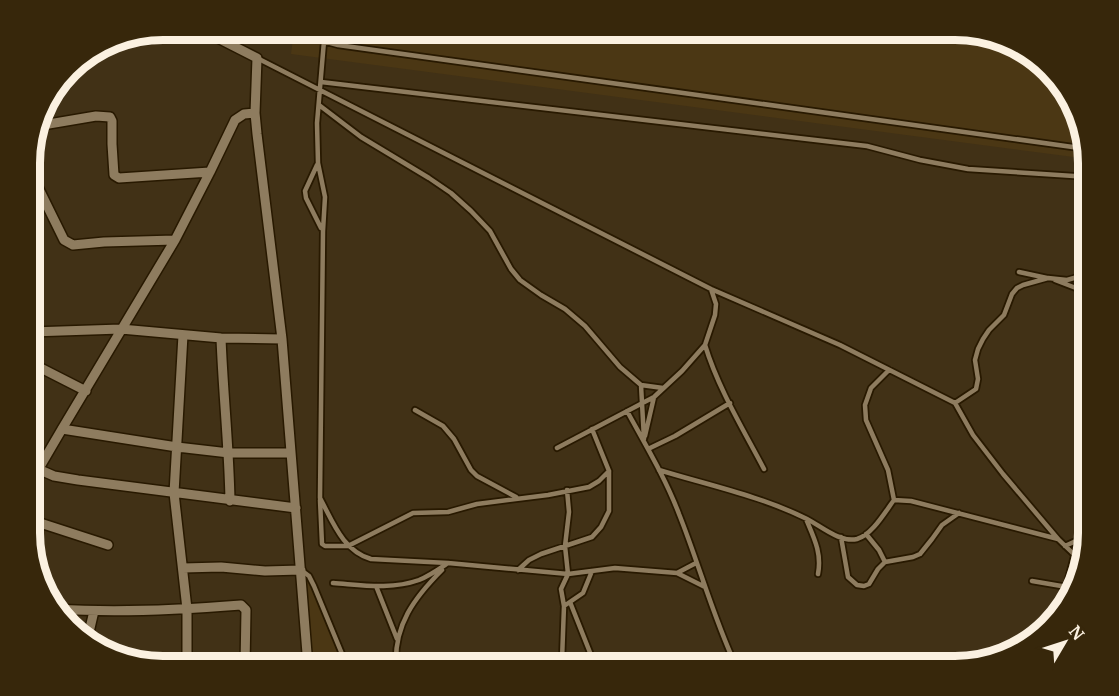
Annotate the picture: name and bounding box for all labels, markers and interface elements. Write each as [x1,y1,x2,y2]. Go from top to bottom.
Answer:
north arrow [1035,612,1095,672]
text: N [1065,621,1089,644]

